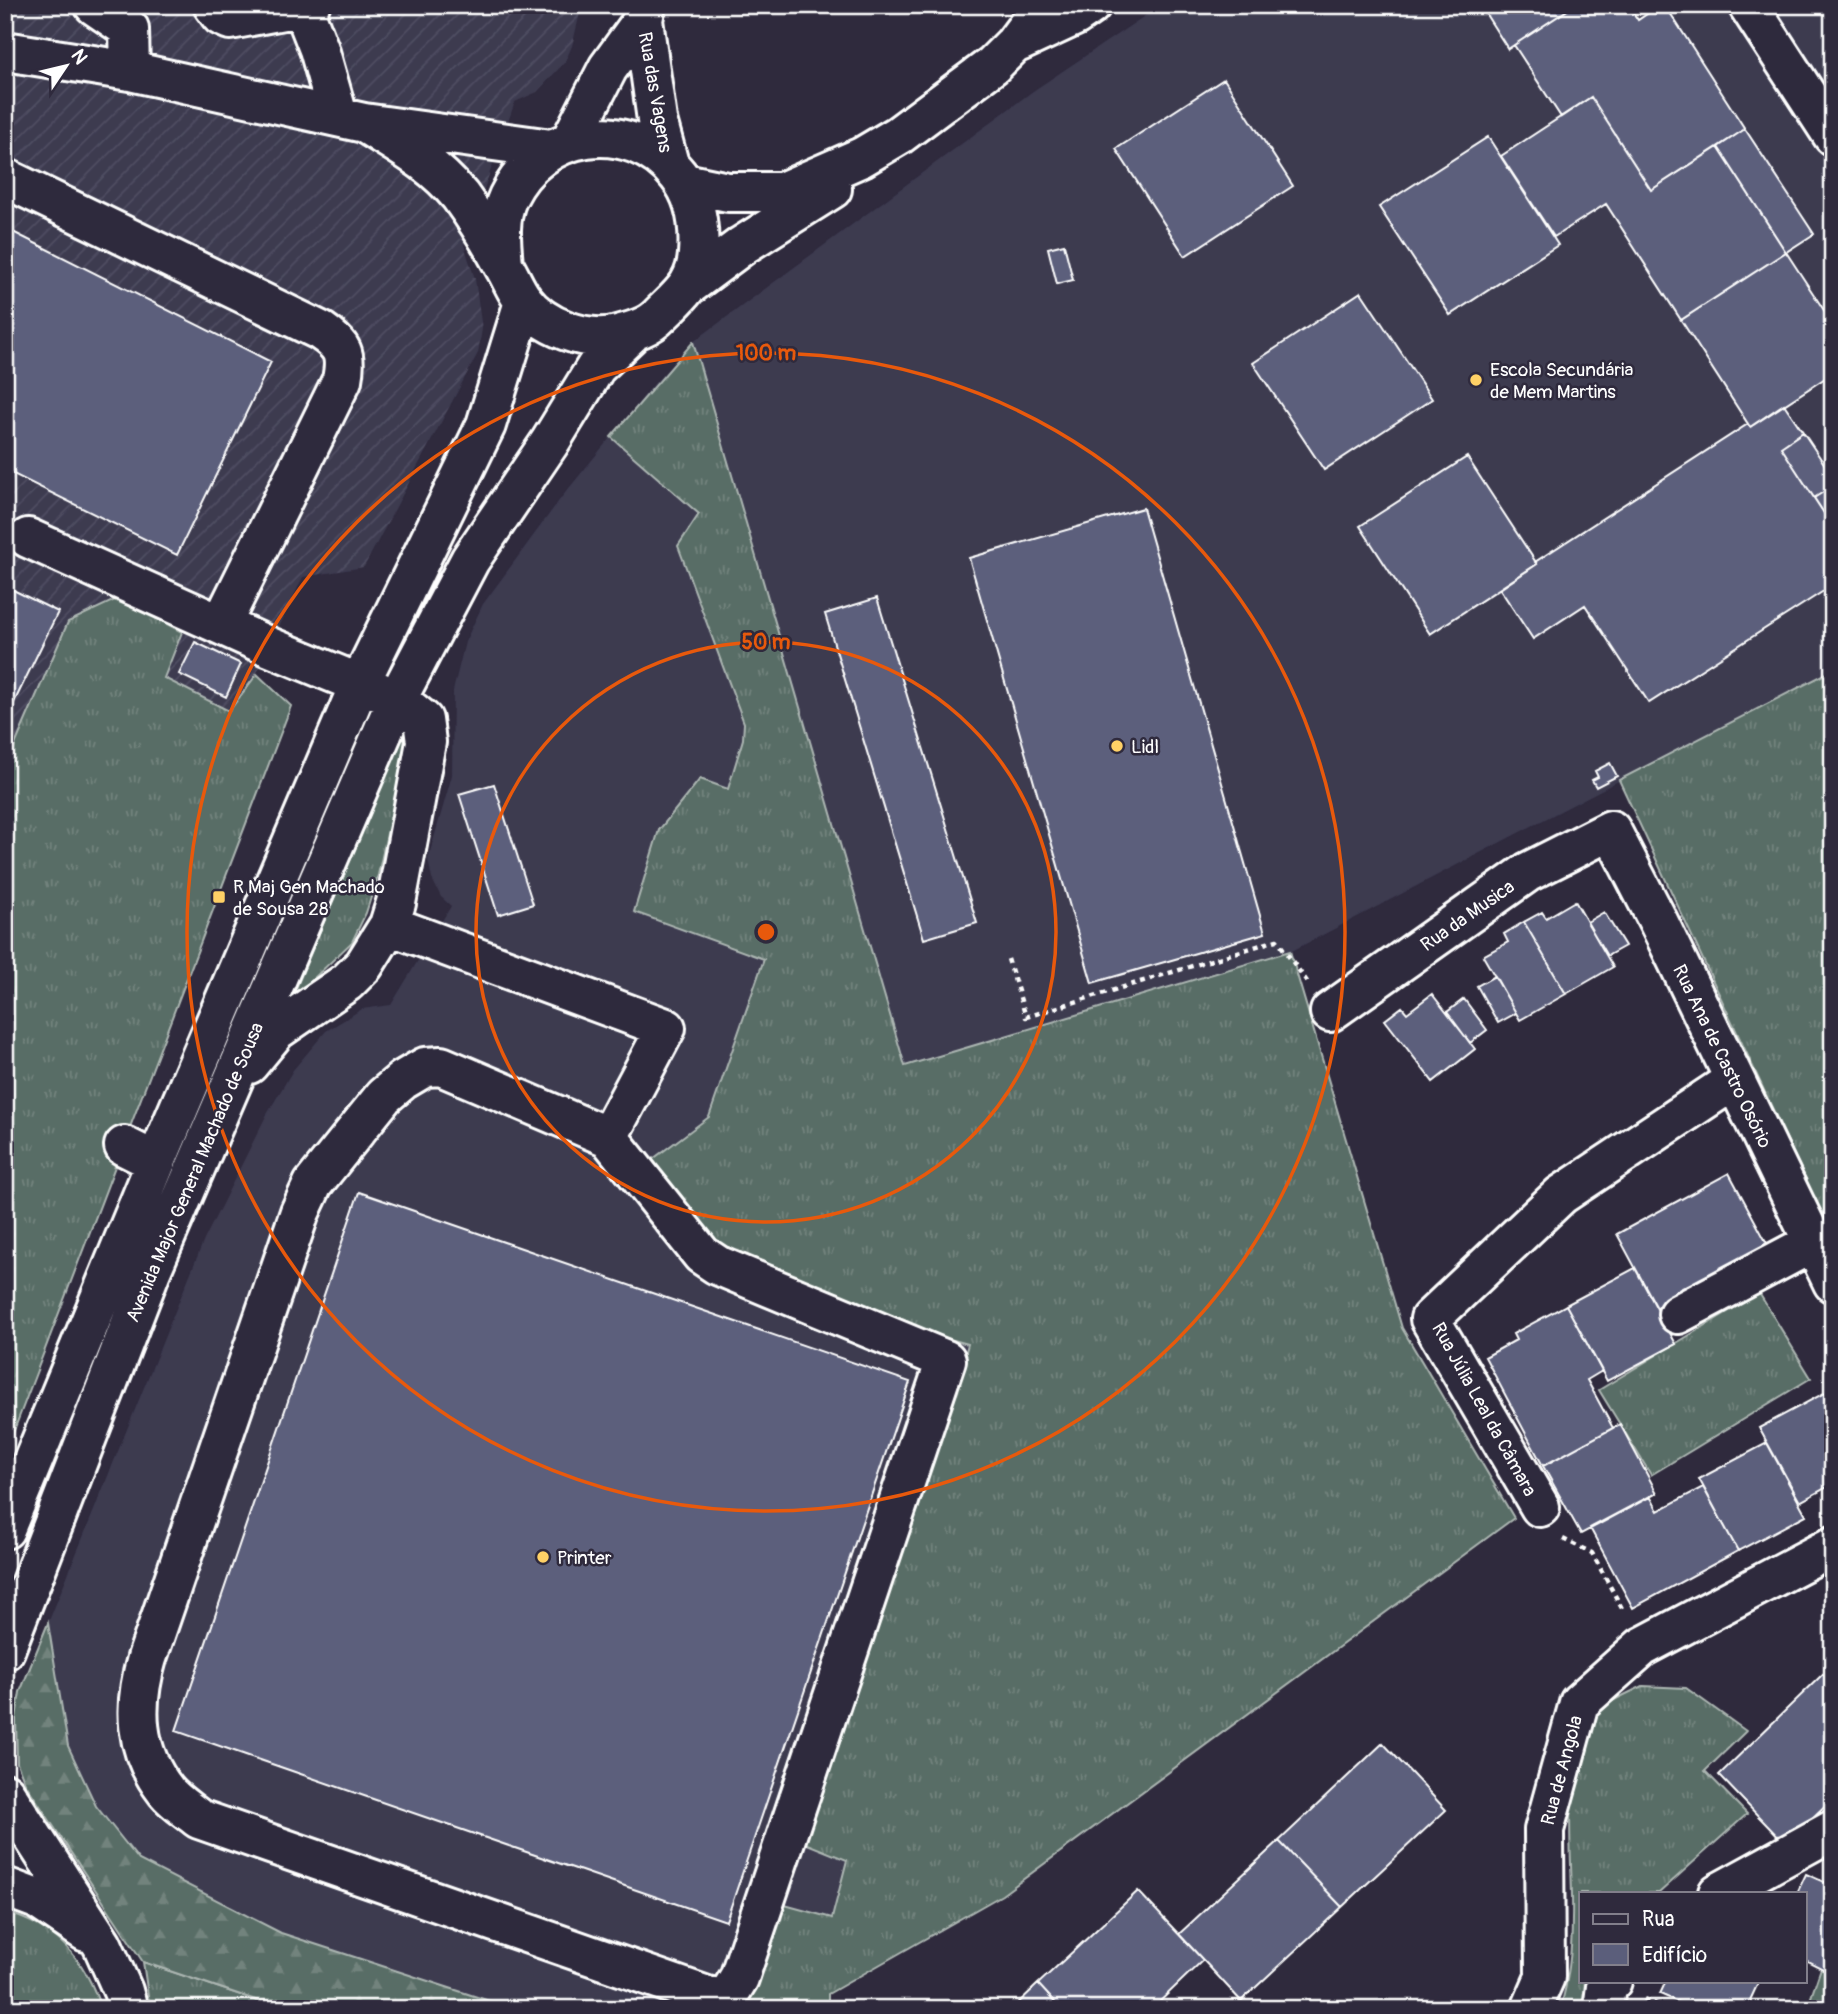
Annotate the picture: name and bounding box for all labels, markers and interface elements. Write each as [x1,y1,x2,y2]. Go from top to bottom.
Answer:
street label: Rua das Vagens [633,30,678,155]
north arrow [32,32,102,102]
text: N [66,45,93,69]
text: 100 m [736,340,796,367]
place label: Escola Secundária de Mem Martins [1490,358,1633,404]
marker: Escola Secundária de Mem Martins [1468,372,1484,388]
text: 50 m [742,629,791,656]
place label: Lidl [1131,735,1159,759]
marker: Lidl [1109,738,1125,754]
place label: R Maj Gen Machado de Sousa 28 [233,875,385,921]
street label: Rua da Musica [1416,875,1519,957]
marker: R Maj Gen Machado de Sousa 28 [211,889,227,905]
centre of rings [754,920,778,944]
street label: Rua Ana de Castro Osório [1667,961,1777,1152]
street label: Avenida Major General Machado de Sousa [121,1019,269,1326]
street label: Rua Júlia Leal da Câmara [1426,1318,1542,1501]
place label: Printer [557,1546,612,1570]
marker: Printer [535,1549,551,1565]
street label: Rua de Angola [1536,1713,1588,1828]
legend [1579,1892,1806,1982]
text: Rua [1642,1906,1675,1933]
text: Edifício [1642,1942,1707,1969]

